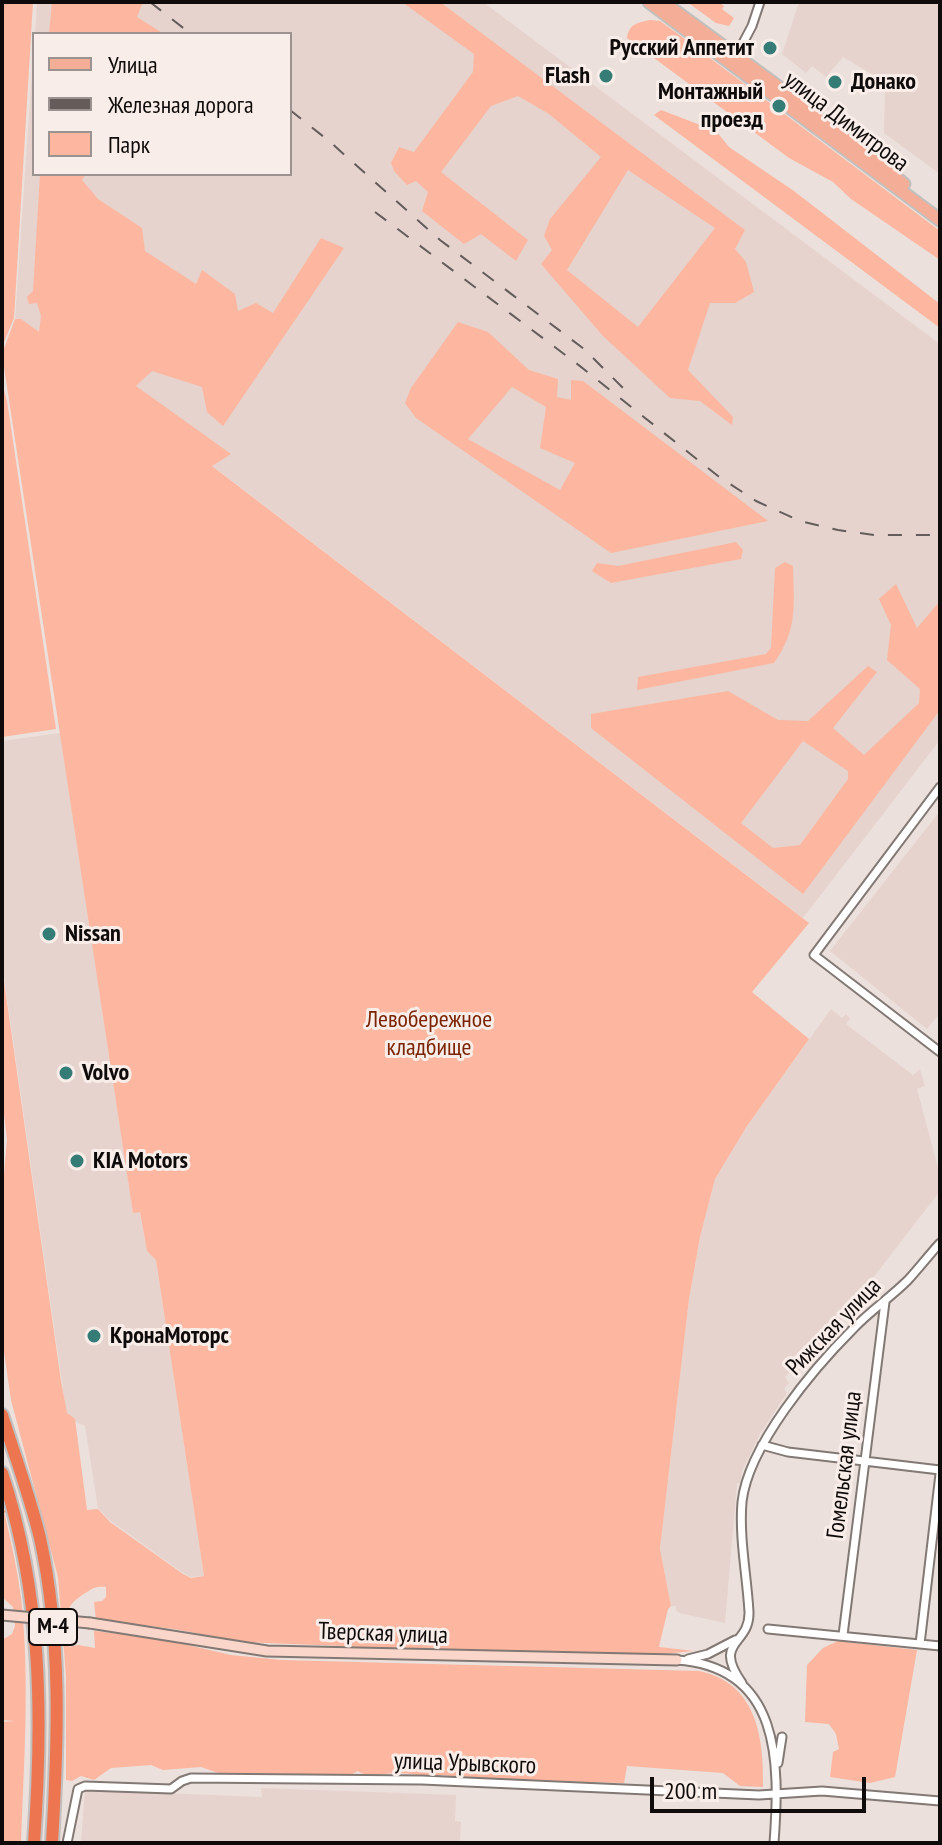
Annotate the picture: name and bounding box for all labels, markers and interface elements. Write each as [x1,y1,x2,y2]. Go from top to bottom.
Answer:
legend [32,32,292,176]
place label: Русский Аппетит [609,34,754,62]
marker: Русский Аппетит [761,39,779,57]
text: Улица [108,49,158,80]
place label: Flash [545,62,590,90]
street label: улица Димитрова [778,66,914,178]
marker: Flash [597,67,615,85]
place label: Донако [851,68,916,96]
marker: Донако [826,73,844,91]
place label: Монтажный проезд [658,78,763,134]
text: Железная дорога [108,89,254,120]
marker: Монтажный проезд [770,97,788,115]
text: Парк [108,129,150,160]
place label: Nissan [65,920,121,948]
marker: Nissan [40,925,58,943]
park label: Левобережное кладбище [366,1006,492,1062]
place label: Volvo [82,1059,129,1087]
marker: Volvo [57,1064,75,1082]
place label: KIA Motors [93,1147,188,1175]
marker: KIA Motors [68,1152,86,1170]
street label: Рижская улица [780,1272,888,1382]
place label: КронаМоторс [110,1322,229,1350]
marker: КронаМоторс [85,1327,103,1345]
street label: Гомельская улица [822,1390,868,1540]
road number: М-4 [29,1609,77,1645]
street label: Тверская улица [318,1617,448,1651]
street label: улица Урывского [393,1747,537,1781]
scale bar [654,1761,870,1811]
text: 200 m [664,1775,717,1806]

